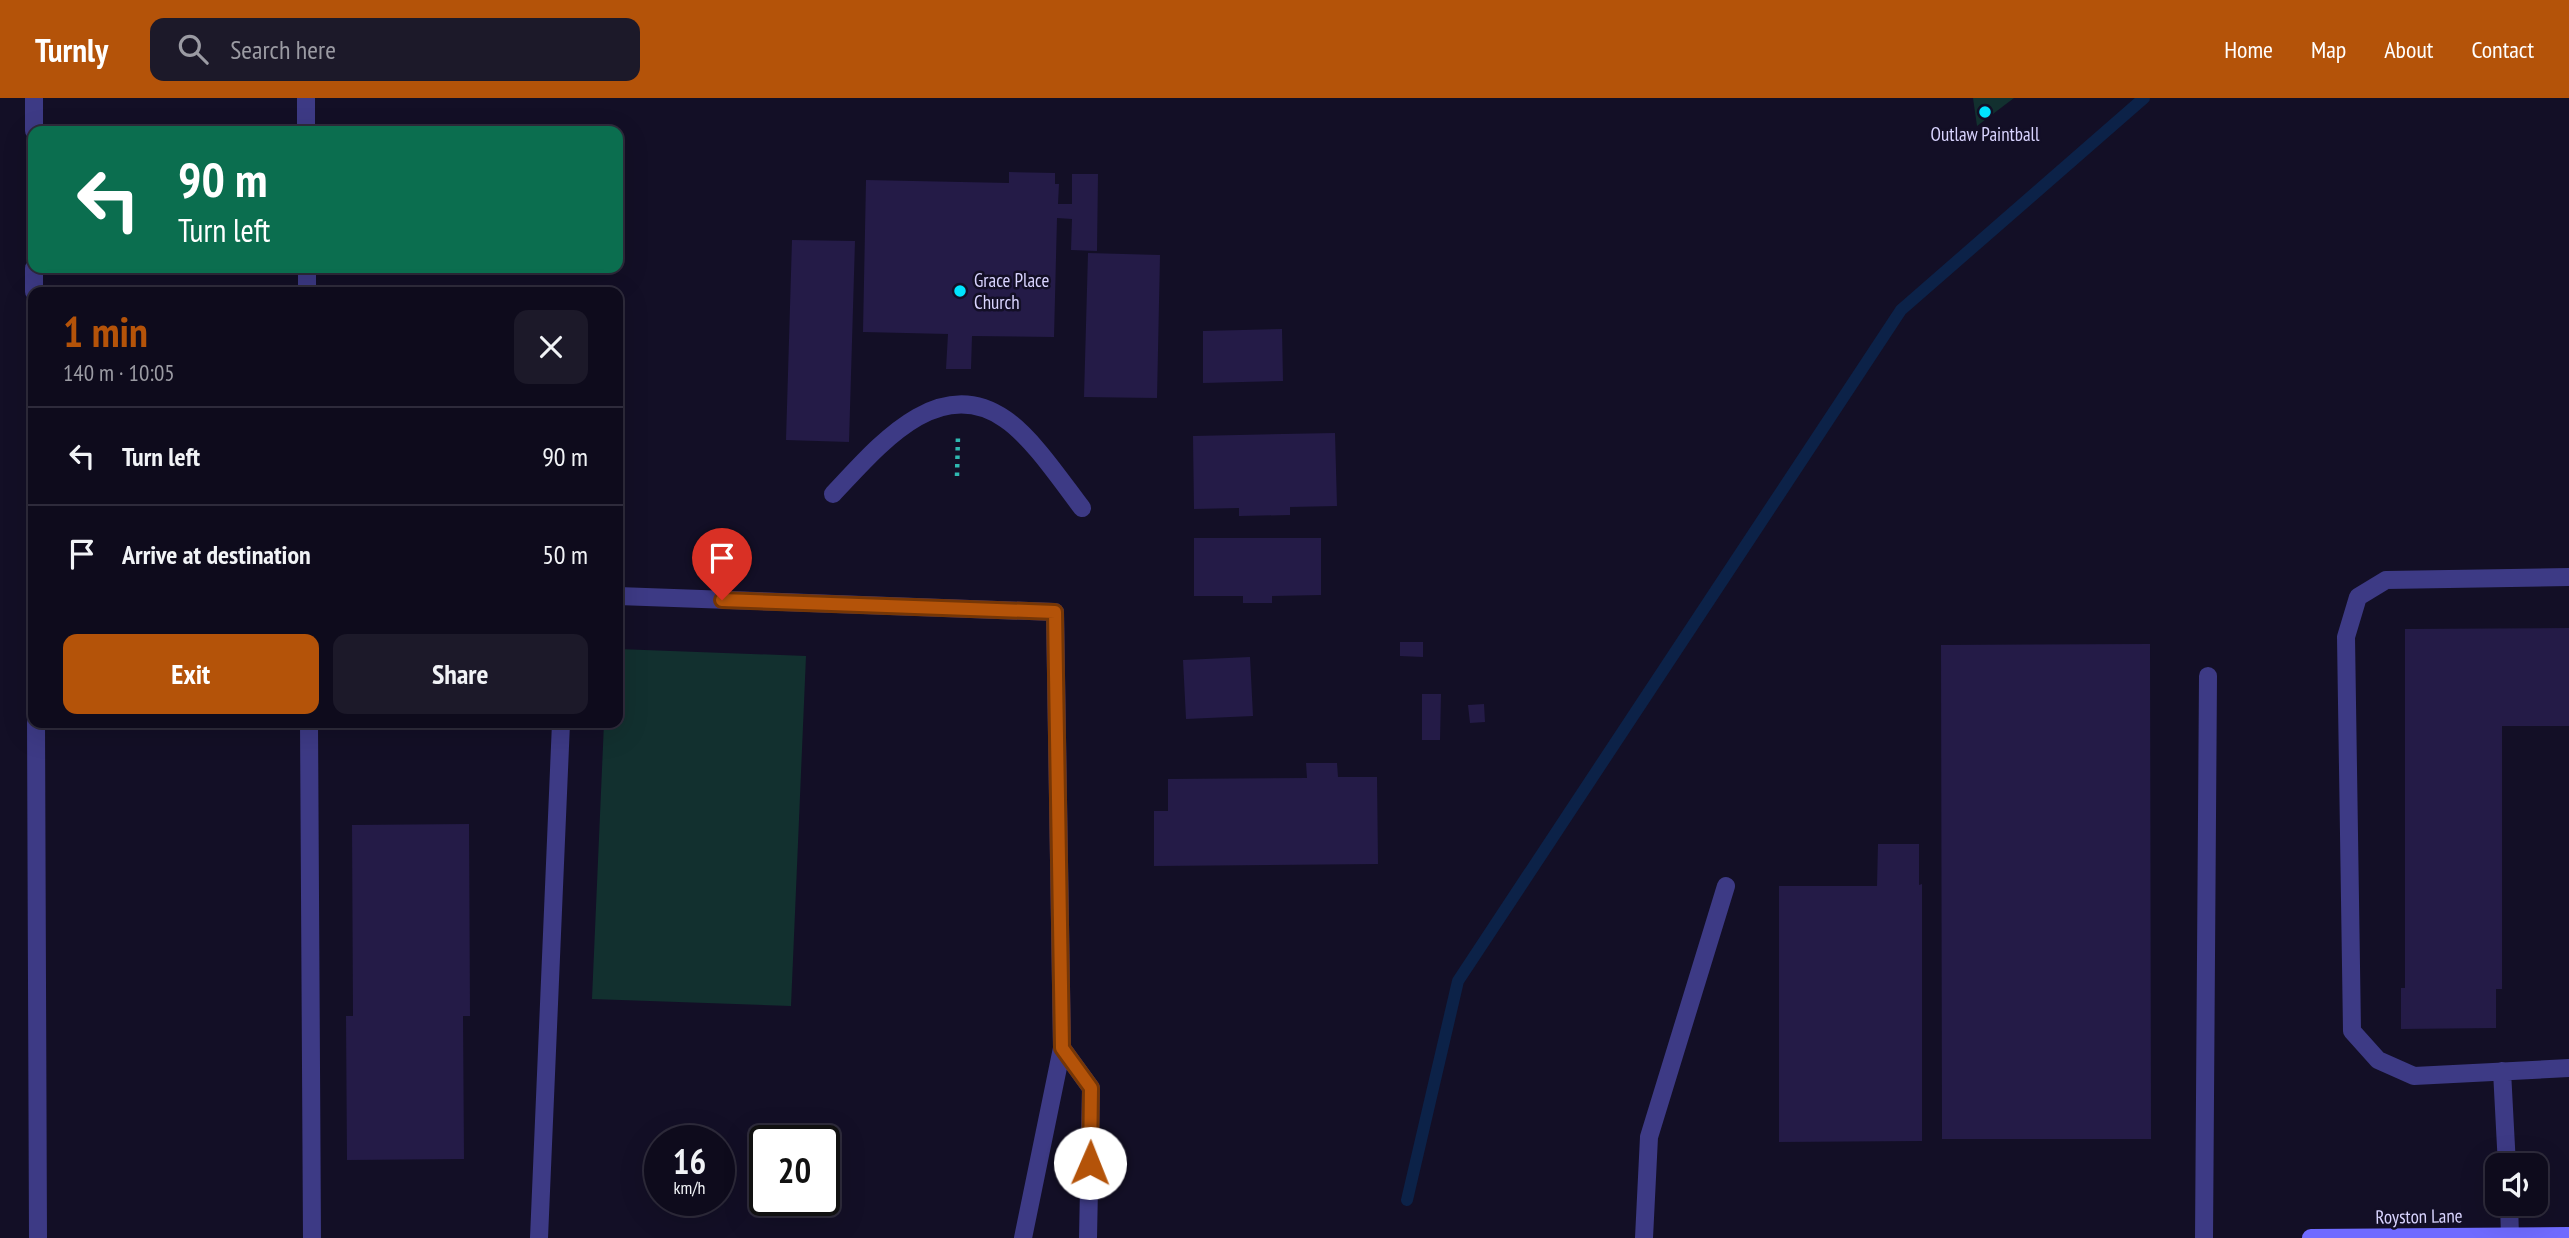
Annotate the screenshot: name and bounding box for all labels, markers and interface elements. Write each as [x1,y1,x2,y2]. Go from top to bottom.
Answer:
search box [150,18,640,81]
text: Turnly [35,28,108,71]
icon: search [174,30,212,68]
text: Search here [230,33,336,66]
text: Home [2224,34,2273,65]
text: Map [2311,34,2346,65]
text: About [2384,34,2433,65]
text: Contact [2471,34,2534,65]
marker: Outlaw Paintball [1977,104,1993,120]
place label: Outlaw Paintball [1931,122,2040,146]
text: 90 m [178,147,267,211]
icon: left [63,154,154,245]
text: Turn left [178,209,270,251]
place label: Grace Place Church [974,268,1050,314]
marker: Grace Place Church [952,283,968,299]
text: 1 min [63,304,148,359]
button: close [514,310,588,384]
text: 140 m · 10:05 [63,358,175,387]
icon: left [63,437,101,475]
text: Turn left [122,440,200,473]
text: 90 m [542,440,588,473]
pin [692,528,752,600]
icon: arrive [63,535,101,573]
text: Arrive at destination [122,538,311,571]
text: 50 m [542,538,588,571]
icon: arrive [703,539,741,577]
button: Exit [63,634,319,714]
button: Share [333,634,588,714]
speed limit sign: 20 [749,1125,840,1216]
position arrow [1053,1126,1127,1200]
text: 16 [673,1138,706,1184]
map controls [2485,1153,2548,1216]
button: sound [2485,1153,2548,1216]
text: km/h [674,1176,705,1199]
street label: Royston Lane [2375,1203,2463,1229]

